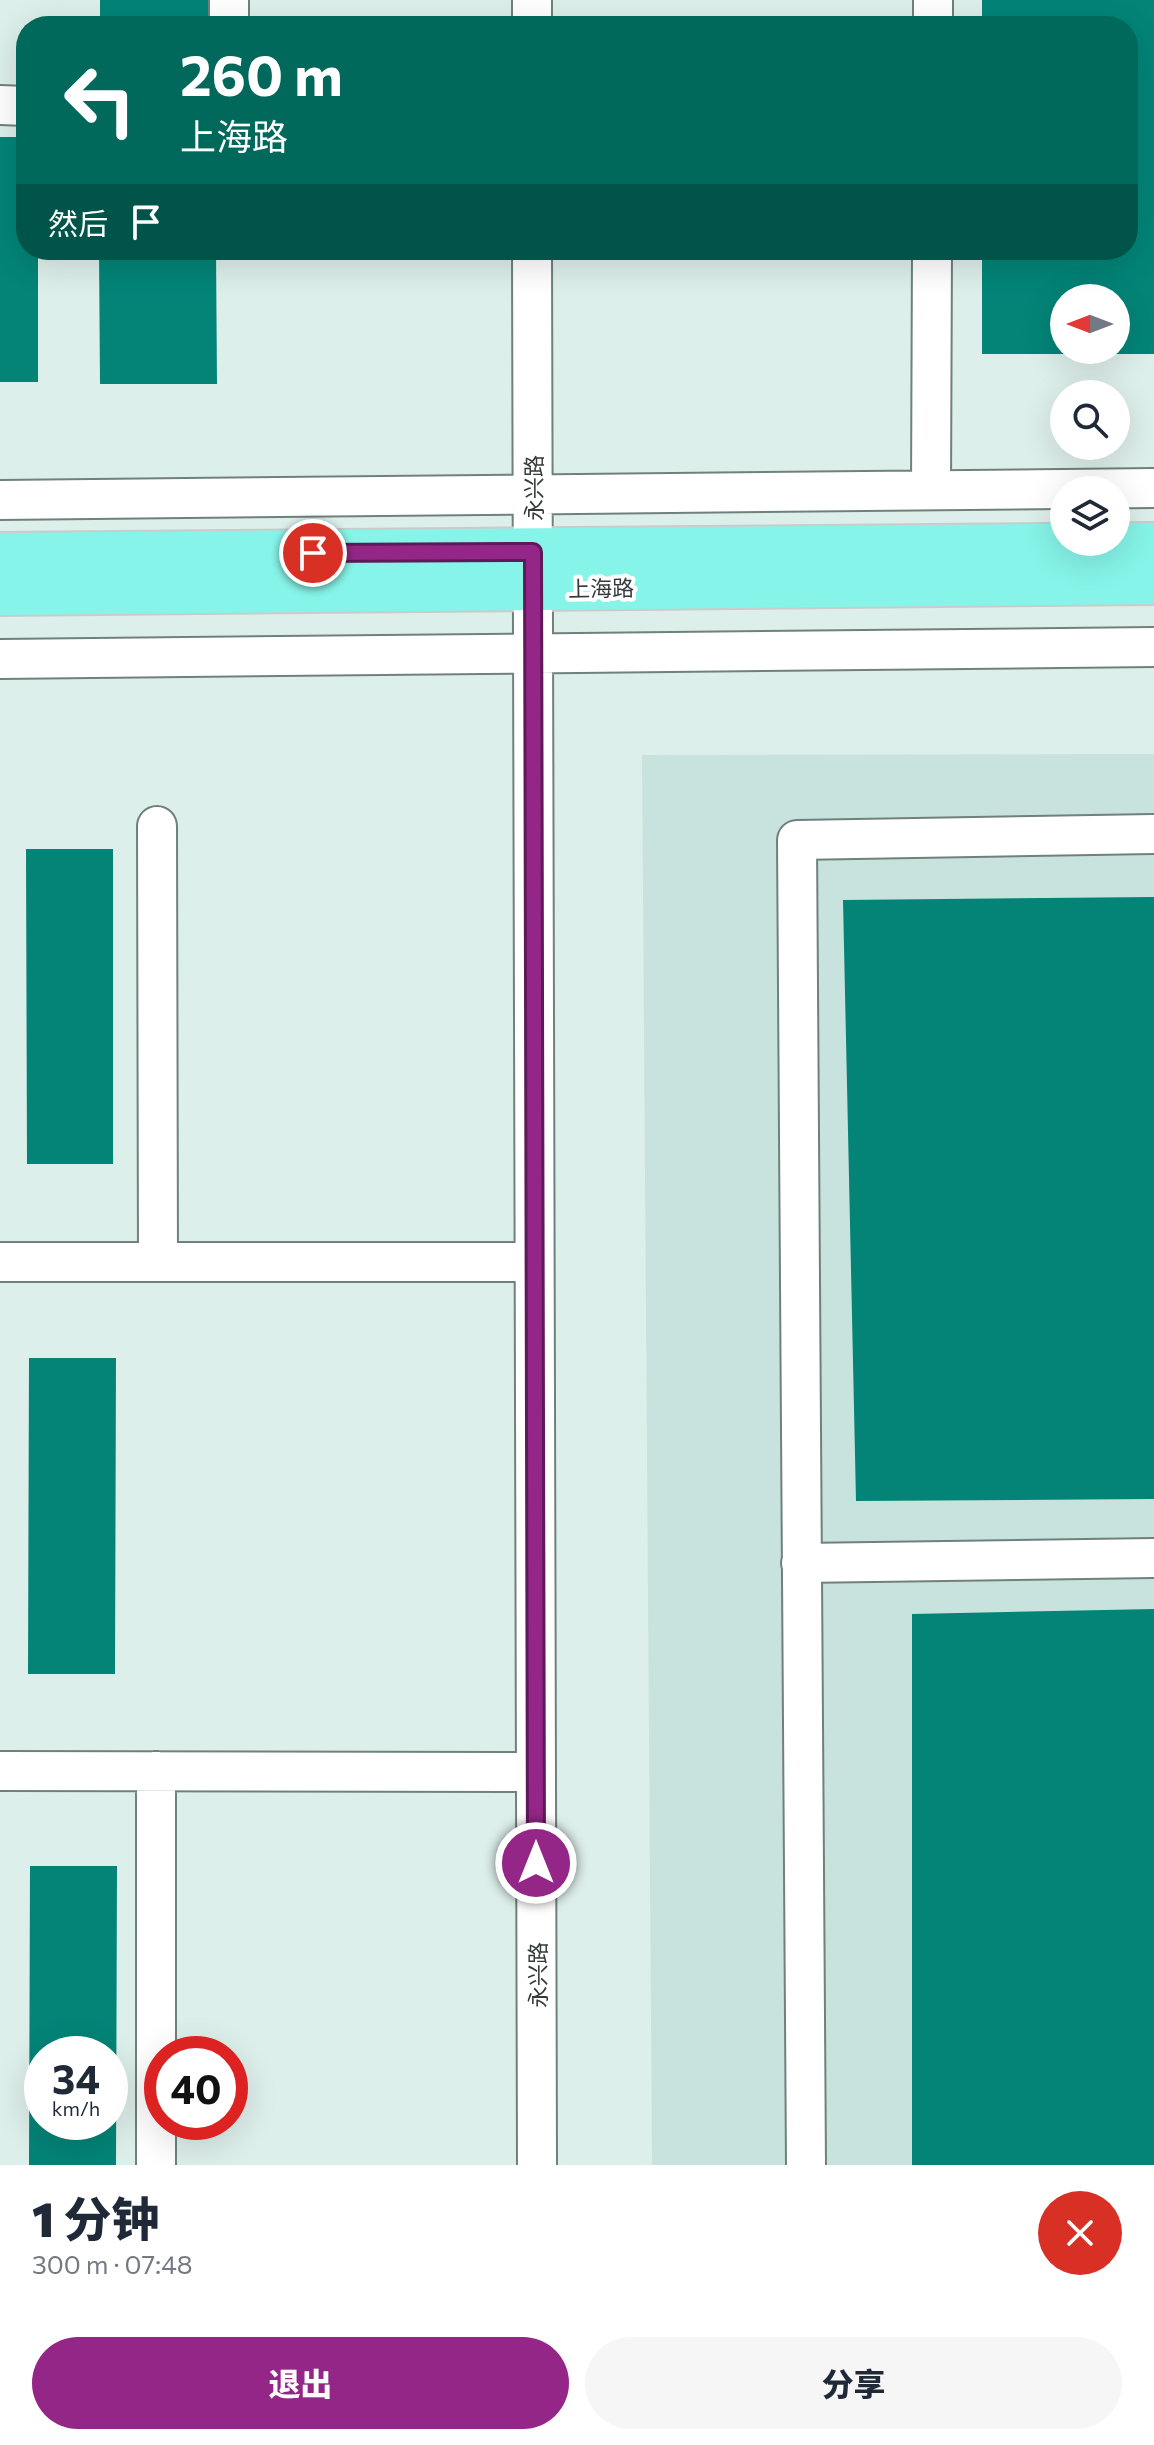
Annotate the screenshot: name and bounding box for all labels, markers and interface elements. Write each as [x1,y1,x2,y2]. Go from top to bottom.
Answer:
text: 260 m [180,39,343,108]
icon: left [48,48,152,152]
text: 上海路 [180,113,288,157]
icon: arrive [124,200,168,244]
text: 然后 [48,204,108,241]
north arrow [1050,284,1130,364]
map controls [1050,284,1130,556]
button: search [1050,380,1130,460]
street label: 永兴路 [520,455,547,521]
button: layers [1050,476,1130,556]
pin [279,519,347,587]
icon: arrive [291,531,335,575]
street label: 上海路 [568,574,634,602]
position arrow [494,1821,578,1905]
street label: 永兴路 [524,1942,551,2008]
speed limit sign: 40 [144,2036,248,2140]
text: 34 [52,2053,100,2102]
text: km/h [52,2096,100,2120]
text: 1 分钟 [32,2188,160,2247]
button: close [1038,2191,1122,2275]
text: 300 m · 07:48 [32,2248,193,2279]
button: 退出 [32,2337,569,2429]
button: 分享 [585,2337,1122,2429]

